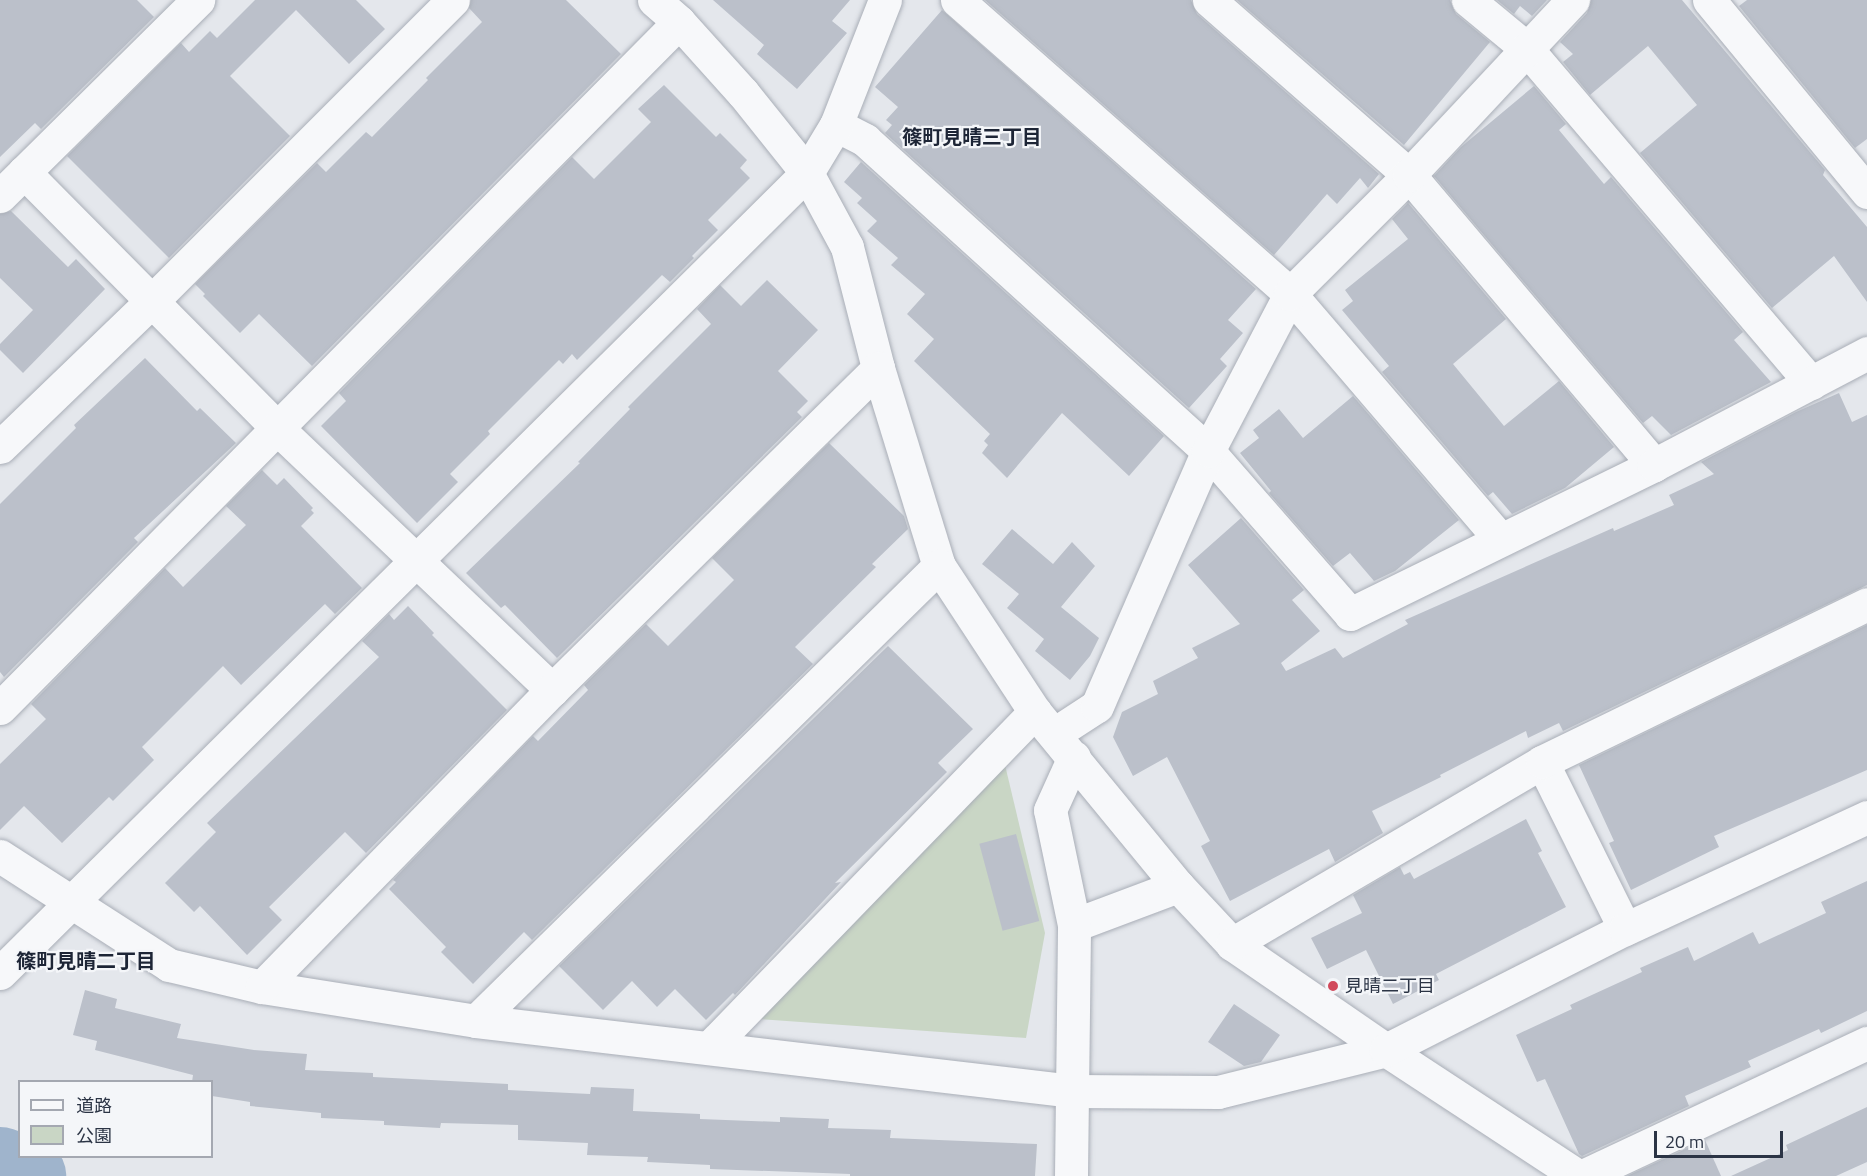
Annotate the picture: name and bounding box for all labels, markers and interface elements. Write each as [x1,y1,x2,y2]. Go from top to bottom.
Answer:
district label: 篠町見晴三丁目 [902,124,1042,148]
district label: 篠町見晴二丁目 [16,948,156,972]
place label: 見晴二丁目 [1345,975,1435,997]
marker: 見晴二丁目 [1326,979,1340,993]
legend [18,1080,213,1158]
text: 道路 [76,1092,112,1119]
scale bar [1657,1119,1786,1157]
text: 公園 [76,1122,112,1149]
text: 20 m [1665,1128,1704,1155]

